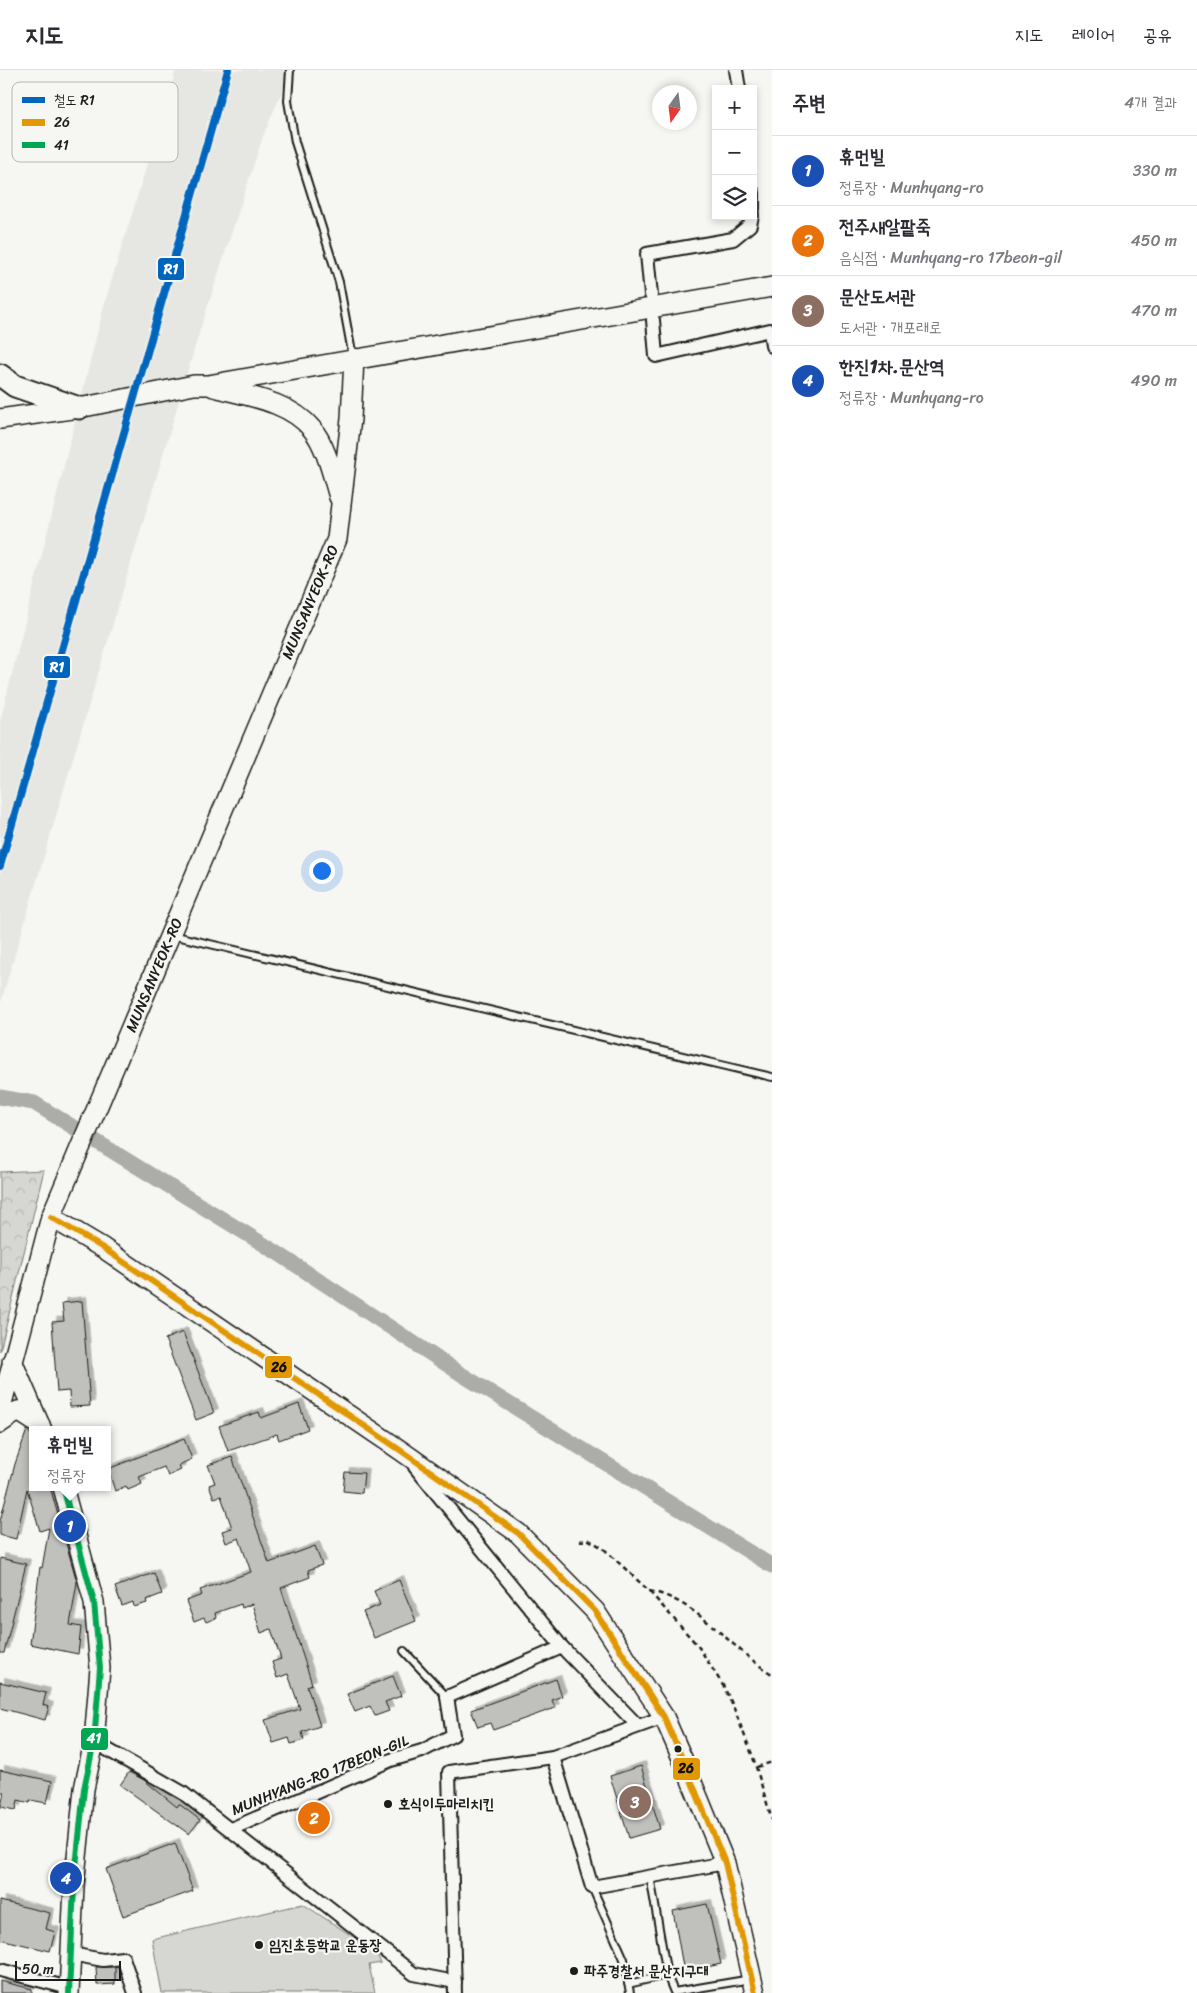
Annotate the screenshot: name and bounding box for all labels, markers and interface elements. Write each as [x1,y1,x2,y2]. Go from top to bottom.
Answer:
text: 지도 [25,14,64,56]
text: 지도 [1015,19,1044,51]
text: 레이어 [1072,19,1115,51]
text: 공유 [1143,19,1172,51]
legend [12,82,178,162]
text: 주변 [792,84,826,122]
north arrow [652,85,697,130]
map controls [712,85,757,220]
button: + [712,85,757,130]
text: 철도 R1 [54,88,95,113]
text: 4개 결과 [1124,88,1177,117]
text: 26 [54,110,70,135]
button: − [712,130,757,175]
text: 41 [54,133,69,158]
text: 휴먼빌 [839,140,885,173]
text: 1 [805,156,811,185]
text: 330 m [1133,156,1177,185]
text: 정류장 · Munhyang-ro [839,173,984,202]
button: layers [712,175,757,220]
text: 전주새알팥죽 [839,210,931,243]
text: 2 [803,226,813,255]
text: 450 m [1131,226,1177,255]
text: 음식점 · Munhyang-ro 17beon-gil [839,243,1062,272]
line badge: R1 [157,257,185,281]
text: R1 [163,257,178,282]
text: 문산도서관 [839,280,915,313]
text: 3 [804,296,812,325]
text: 470 m [1131,296,1177,325]
text: 도서관 · 개포래로 [839,313,942,342]
text: 한진1차.문산역 [839,350,945,383]
text: 4 [803,366,813,395]
text: 490 m [1131,366,1177,395]
text: 정류장 · Munhyang-ro [839,383,984,412]
street label: MUNSANYEOK-RO [274,540,346,663]
line badge: R1 [43,655,71,679]
text: R1 [49,655,64,680]
your location [309,858,335,884]
street label: MUNSANYEOK-RO [118,913,190,1036]
line badge: 26 [264,1355,293,1379]
text: 26 [270,1355,287,1380]
popup [29,1426,111,1491]
text: 휴먼빌 [47,1428,93,1461]
text: 정류장 [47,1461,86,1490]
pin: 1 [54,1507,86,1545]
text: 41 [86,1726,101,1751]
line badge: 41 [80,1727,109,1751]
street label: MUNHYANG-RO 17BEON-GIL [227,1727,413,1823]
unlabelled marker [673,1744,683,1754]
text: 26 [677,1756,694,1781]
line badge: 26 [672,1757,701,1781]
pin: 3 [619,1783,651,1821]
place label: 호식이두마리치킨 [398,1791,495,1817]
marker: 호식이두마리치킨 [382,1798,394,1810]
pin: 2 [298,1799,330,1837]
pin: 4 [50,1859,82,1897]
place label: 임진초등학교 운동장 [269,1932,382,1958]
marker: 임진초등학교 운동장 [253,1939,265,1951]
text: 50 m [22,1957,54,1982]
scale bar [15,1958,121,1981]
place label: 파주경찰서 문산지구대 [584,1958,709,1984]
marker: 파주경찰서 문산지구대 [568,1965,580,1977]

